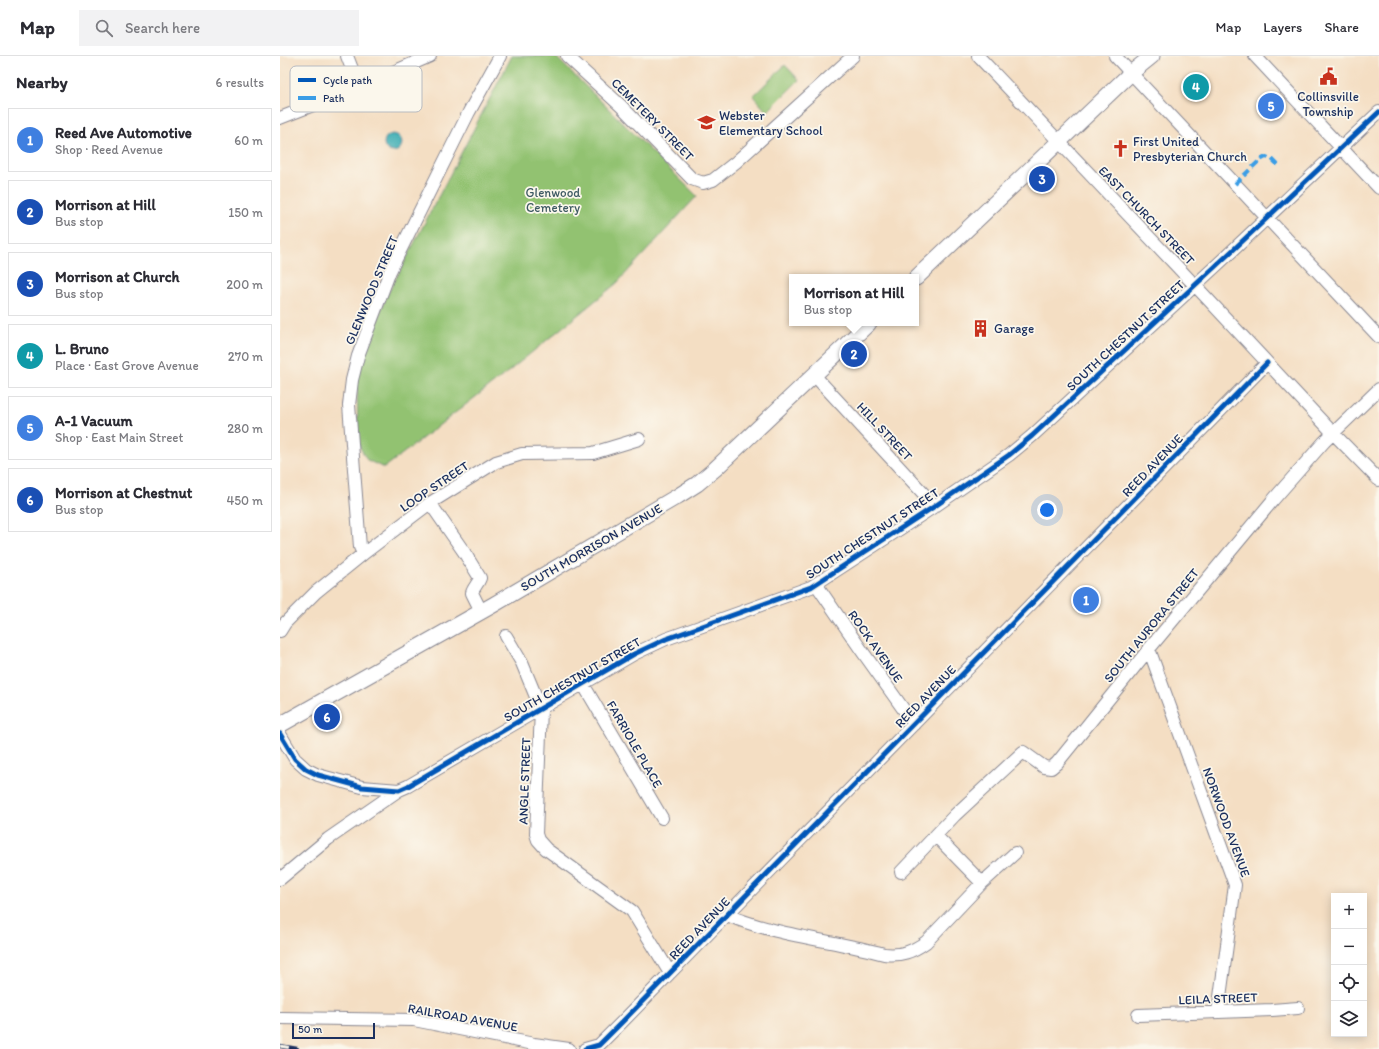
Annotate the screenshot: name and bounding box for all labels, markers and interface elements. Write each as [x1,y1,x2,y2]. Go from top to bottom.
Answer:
search box [79,10,359,46]
text: Map [20,16,55,39]
icon: search [93,17,115,39]
text: Search here [125,19,200,37]
text: Map [1216,19,1241,36]
text: Layers [1263,19,1302,36]
text: Share [1324,19,1359,36]
legend [290,66,422,112]
public building icon: Collinsville Township [1318,67,1338,87]
text: Nearby [16,72,68,92]
pin: 4 [1183,72,1209,102]
text: Cycle path [323,74,372,87]
text: 6 results [216,75,264,90]
street label: CEMETERY STREET [608,75,697,164]
place label: Collinsville Township [1297,89,1359,119]
pin: 5 [1258,91,1284,121]
text: Path [323,92,345,105]
place label: Webster Elementary School [719,108,823,138]
school or university icon: Webster Elementary School [696,112,716,132]
text: Reed Ave Automotive [55,124,192,142]
text: 1 [27,133,33,148]
text: 60 m [234,133,263,148]
place label: First United Presbyterian Church [1133,134,1247,164]
church icon: First United Presbyterian Church [1110,138,1130,158]
text: Shop · Reed Avenue [55,142,163,157]
street label: EAST CHURCH STREET [1096,163,1198,268]
pin: 3 [1029,164,1055,194]
park label: Glenwood Cemetery [525,185,581,215]
text: Morrison at Hill [55,196,156,214]
text: 2 [27,205,33,220]
text: 150 m [228,205,263,220]
text: Bus stop [55,214,103,229]
street label: GLENWOOD STREET [342,233,401,347]
text: Morrison at Church [55,268,180,286]
popup [789,274,919,326]
street label: SOUTH CHESTNUT STREET [1063,276,1188,394]
text: 3 [26,277,34,292]
text: 200 m [226,277,263,292]
text: Morrison at Hill [804,284,904,302]
text: Bus stop [55,286,103,301]
text: Bus stop [804,302,852,317]
building icon: Garage [971,318,991,338]
place label: Garage [994,321,1034,336]
pin: 2 [841,339,867,369]
text: L. Bruno [55,340,109,358]
text: 4 [26,349,34,364]
text: 270 m [228,349,263,364]
text: Place · East Grove Avenue [55,358,199,373]
street label: HILL STREET [854,399,916,464]
text: A-1 Vacuum [55,412,133,430]
text: 5 [27,421,33,436]
text: 280 m [227,421,263,436]
text: Shop · East Main Street [55,430,183,445]
street label: REED AVENUE [1119,431,1186,500]
street label: LOOP STREET [397,457,472,515]
text: Morrison at Chestnut [55,484,192,502]
street label: SOUTH CHESTNUT STREET [803,484,942,582]
text: 6 [27,493,33,508]
text: 450 m [226,493,263,508]
your location [1037,500,1057,520]
street label: SOUTH MORRISON AVENUE [518,501,665,594]
text: Bus stop [55,502,103,517]
street label: SOUTH AURORA STREET [1101,565,1202,685]
pin: 1 [1073,585,1099,615]
street label: ROCK AVENUE [845,607,906,685]
street label: SOUTH CHESTNUT STREET [501,634,644,725]
street label: REED AVENUE [892,662,959,731]
street label: FARRIOLE PLACE [604,698,666,790]
pin: 6 [314,702,340,732]
street label: ANGLE STREET [515,737,534,825]
street label: NORWOOD AVENUE [1200,765,1253,879]
map controls [1331,893,1367,1037]
button: + [1331,893,1367,929]
street label: REED AVENUE [666,894,733,963]
button: − [1331,929,1367,965]
button: locate [1331,965,1367,1001]
street label: LEILA STREET [1178,990,1259,1007]
street label: RAILROAD AVENUE [407,1000,519,1035]
button: layers [1331,1001,1367,1037]
scale bar [292,1021,375,1040]
text: 50 m [298,1023,322,1036]

